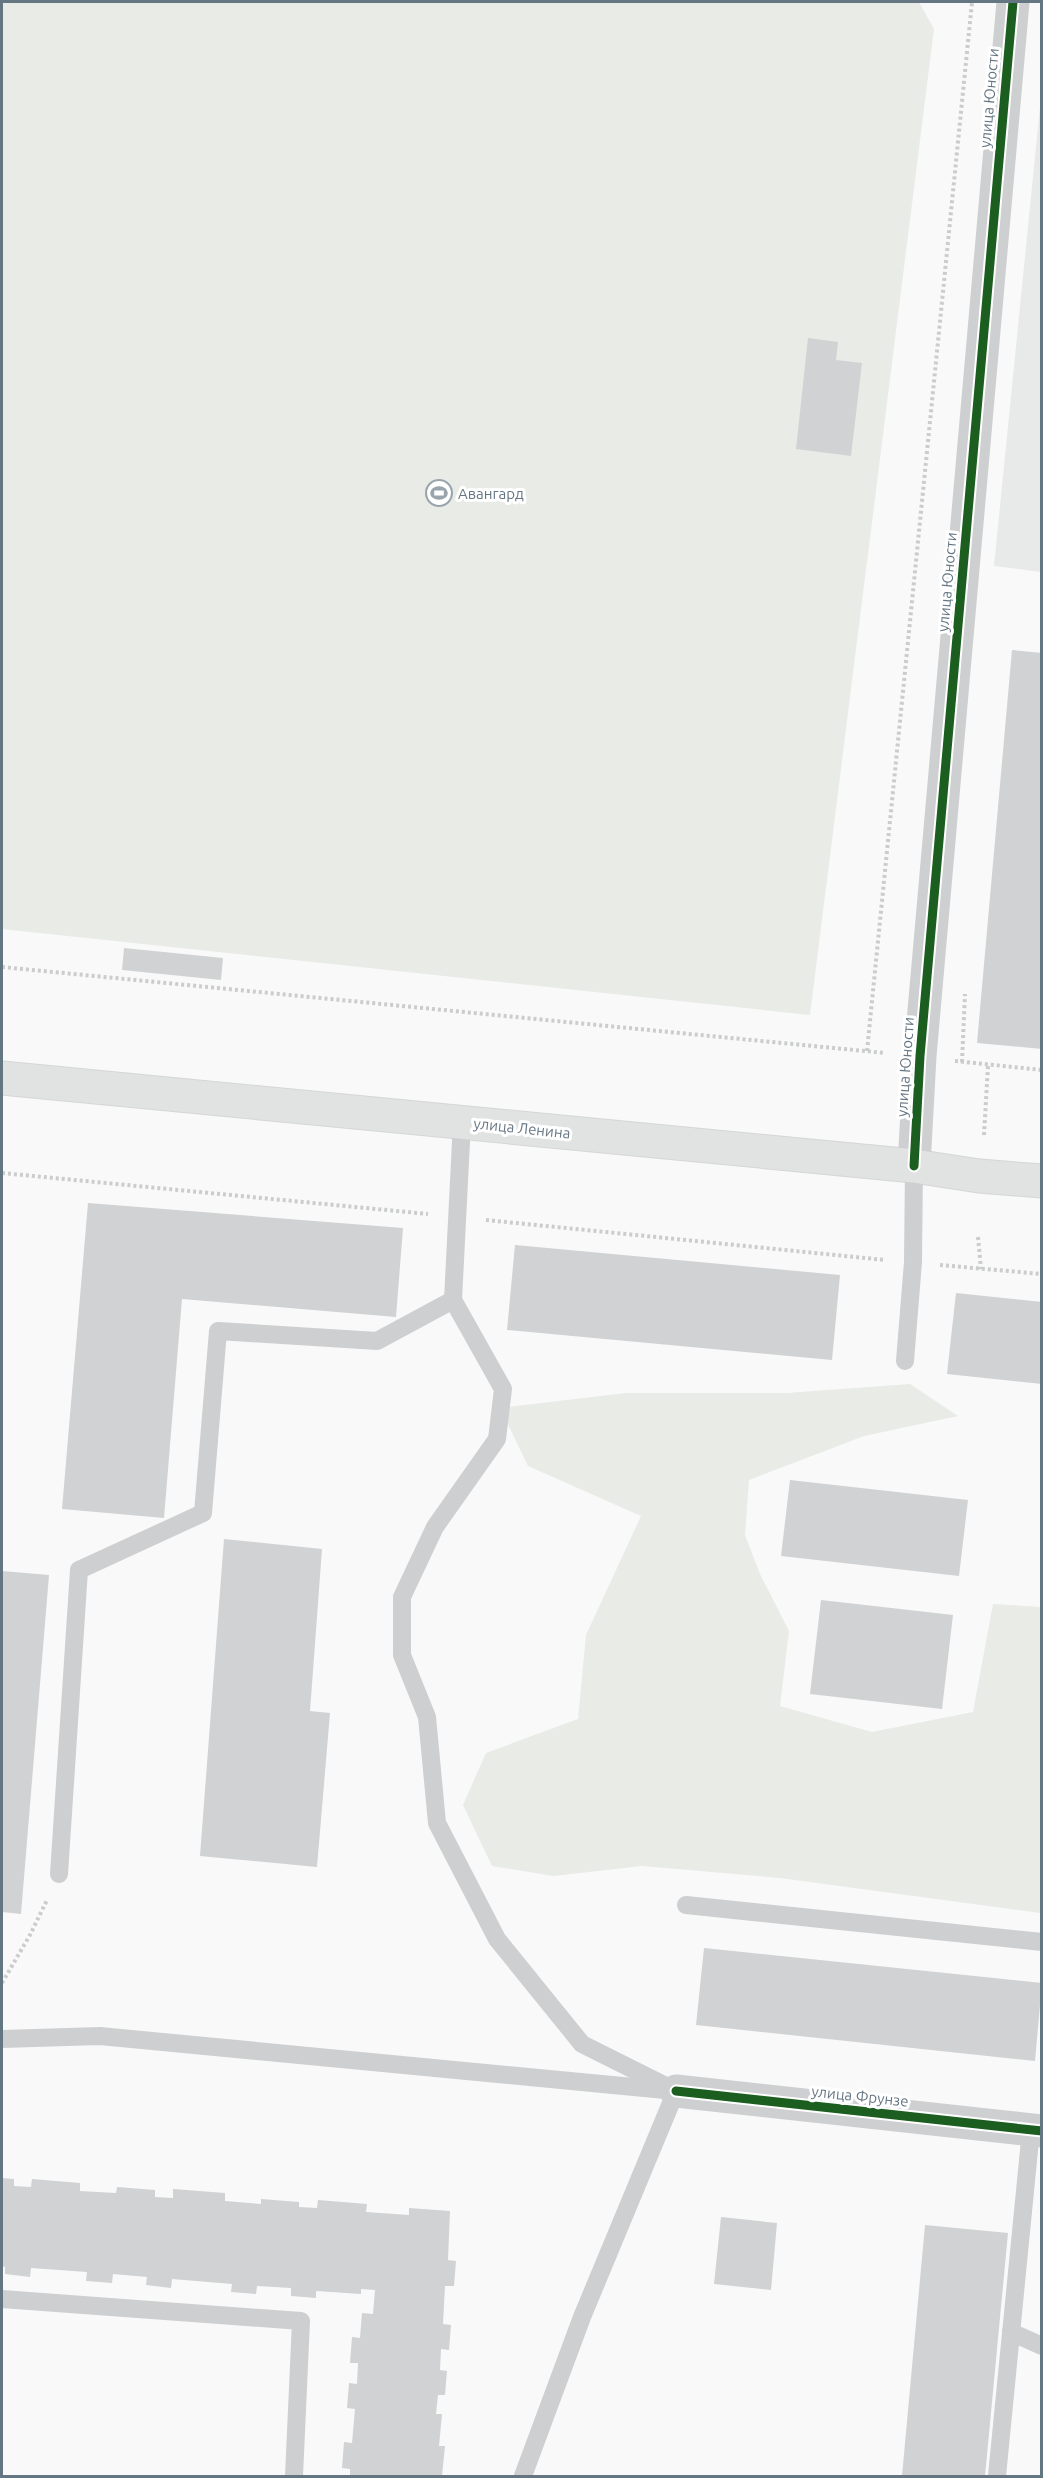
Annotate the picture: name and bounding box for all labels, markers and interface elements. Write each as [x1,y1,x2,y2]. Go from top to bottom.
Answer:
street label: улица Юности [976,47,1002,149]
sports icon: Авангард [424,478,454,508]
place label: Авангард [458,485,524,502]
street label: улица Юности [934,531,960,633]
street label: улица Юности [893,1017,917,1117]
street label: улица Ленина [473,1114,571,1142]
street label: улица Фрунзе [811,2082,909,2110]

